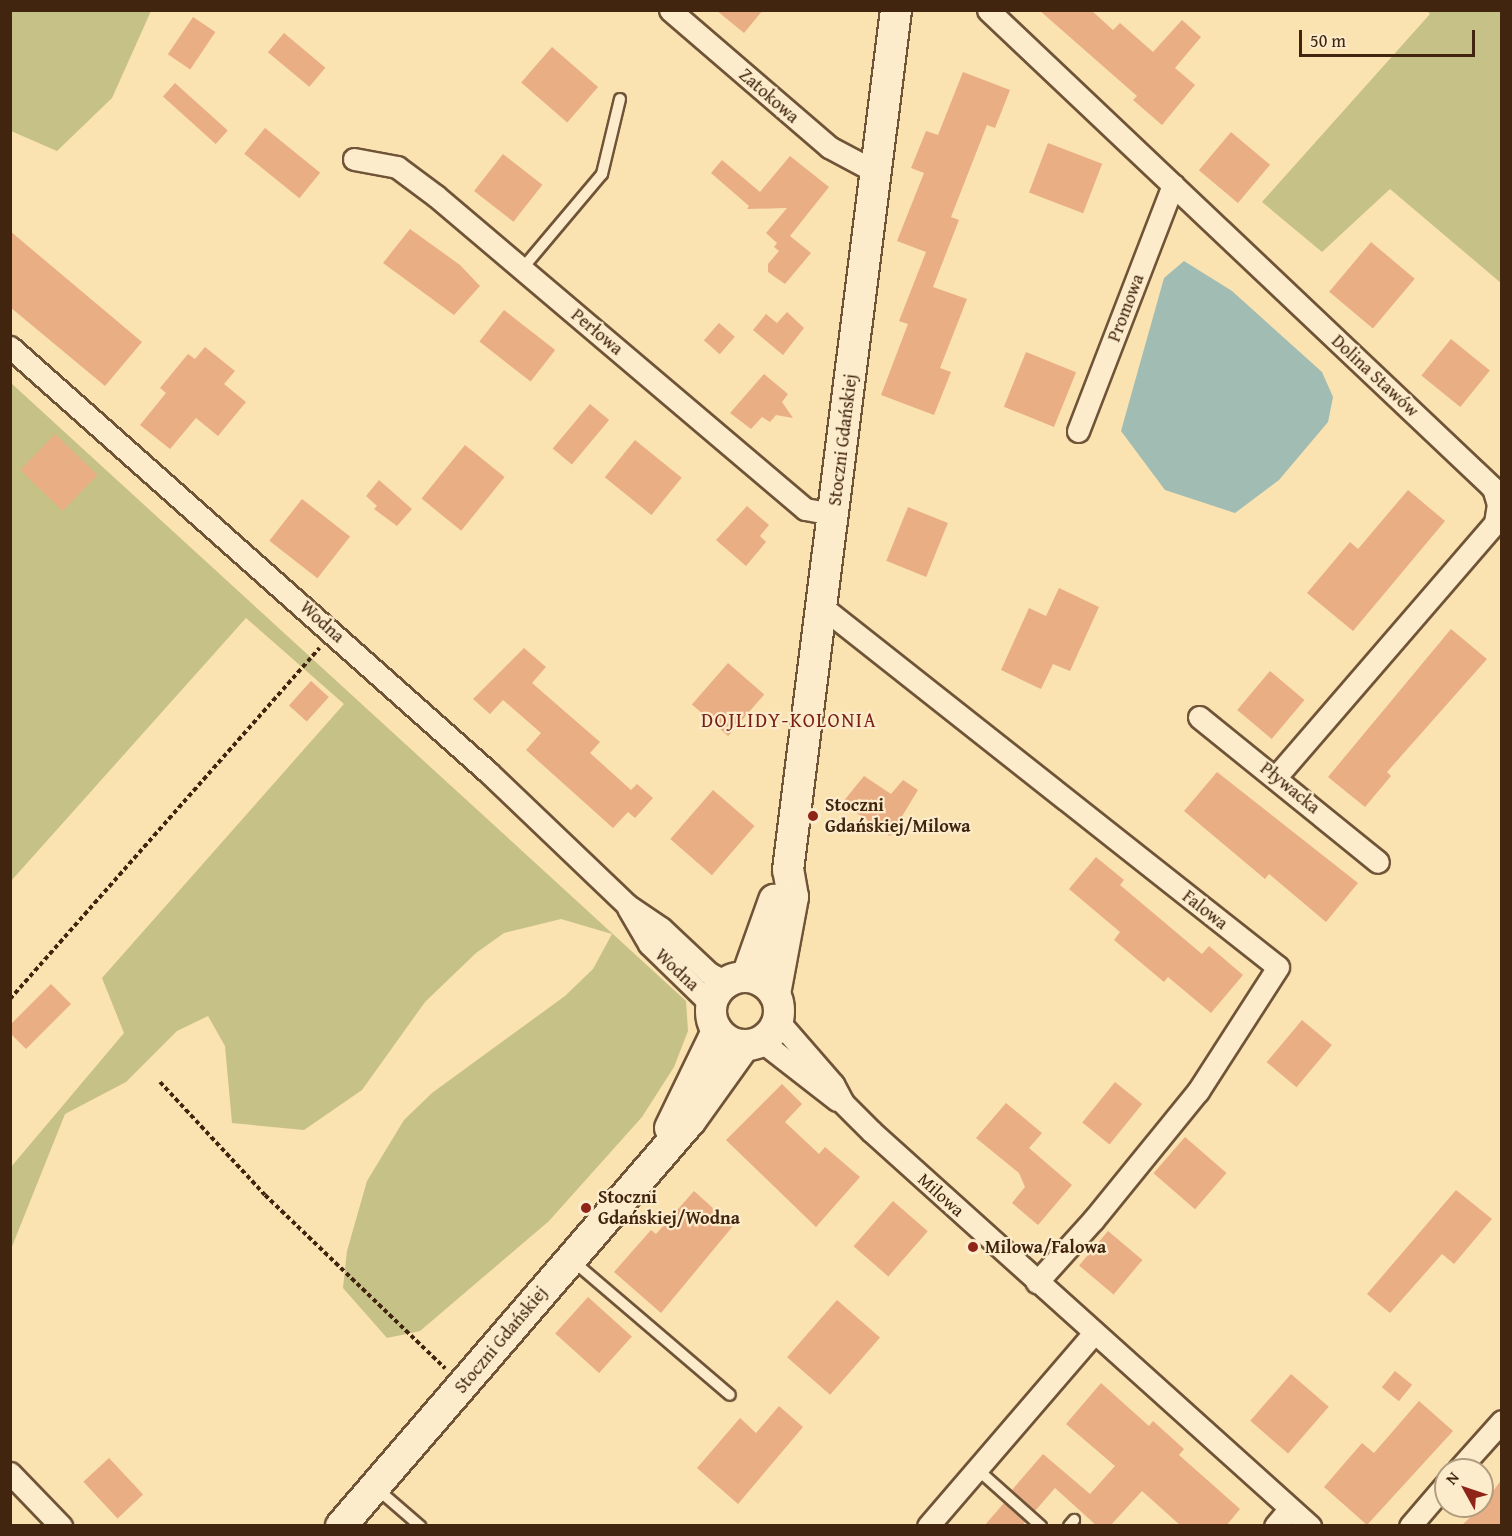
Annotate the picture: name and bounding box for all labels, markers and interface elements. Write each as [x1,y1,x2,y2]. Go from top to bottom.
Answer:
scale bar [1302,18,1478,56]
text: 50 m [1310,27,1346,54]
street label: Zatokowa [735,64,803,128]
street label: Promowa [1103,271,1149,345]
street label: Perłowa [567,304,627,360]
street label: Dolina Stawów [1327,330,1423,422]
street label: Stoczni Gdańskiej [824,373,862,507]
street label: Wodna [295,597,349,647]
district label: DOJLIDY-KOLONIA [701,707,877,731]
street label: Pływacka [1256,757,1324,819]
place label: Stoczni Gdańskiej/Milowa [825,795,970,838]
marker: Stoczni Gdańskiej/Milowa [806,809,820,823]
street label: Falowa [1178,886,1232,934]
street label: Wodna [651,944,703,996]
street label: Milowa [913,1169,969,1221]
place label: Stoczni Gdańskiej/Wodna [598,1187,740,1230]
marker: Stoczni Gdańskiej/Wodna [579,1201,593,1215]
place label: Milowa/Falowa [985,1236,1106,1258]
marker: Milowa/Falowa [966,1240,980,1254]
street label: Stoczni Gdańskiej [450,1282,552,1398]
north arrow [1434,1458,1494,1518]
text: N [1439,1466,1464,1490]

